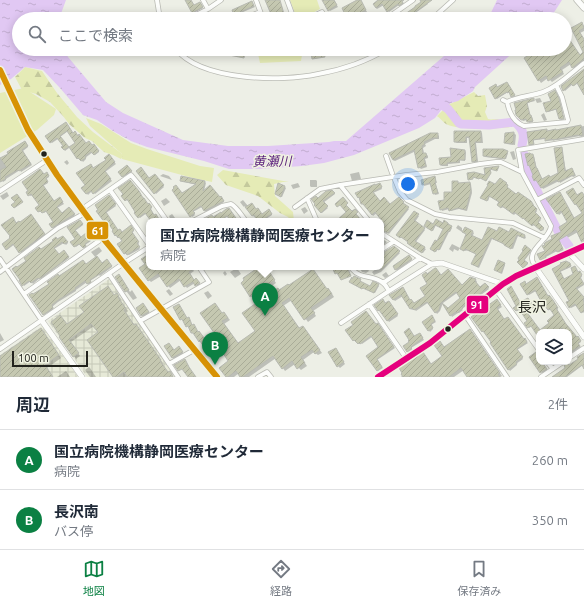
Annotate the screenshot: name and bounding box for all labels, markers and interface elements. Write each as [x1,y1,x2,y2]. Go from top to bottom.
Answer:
search box [12,12,572,56]
icon: search [26,23,48,45]
text: ここで検索 [58,27,133,44]
unlabelled marker [39,149,49,159]
water label: 黄瀬川 [252,154,294,168]
your location [398,174,418,194]
popup [146,218,384,270]
line badge: 61 [86,221,109,240]
text: 61 [92,225,104,237]
text: 国立病院機構静岡医療センター [160,227,370,244]
text: 病院 [160,248,186,262]
pin: A [252,283,278,316]
line badge: 91 [466,295,489,314]
text: 91 [471,299,483,311]
district label: 長沢 [518,299,546,315]
unlabelled marker [443,324,453,334]
map controls [536,329,572,365]
button: layers [536,329,572,365]
pin: B [202,332,228,365]
scale bar [12,349,88,368]
text: 100 m [18,352,49,364]
text: 周辺 [16,395,50,414]
text: 2件 [548,397,568,411]
text: 国立病院機構静岡医療センター [54,443,264,460]
text: A [24,453,34,467]
text: 260 m [532,453,568,467]
text: 病院 [54,464,80,478]
text: 長沢南 [54,503,99,520]
text: B [25,513,33,527]
text: 350 m [532,513,568,527]
text: バス停 [54,524,93,538]
tab: 地図 [83,558,105,598]
tab: 経路 [270,558,292,598]
tab: 保存済み [457,558,501,598]

